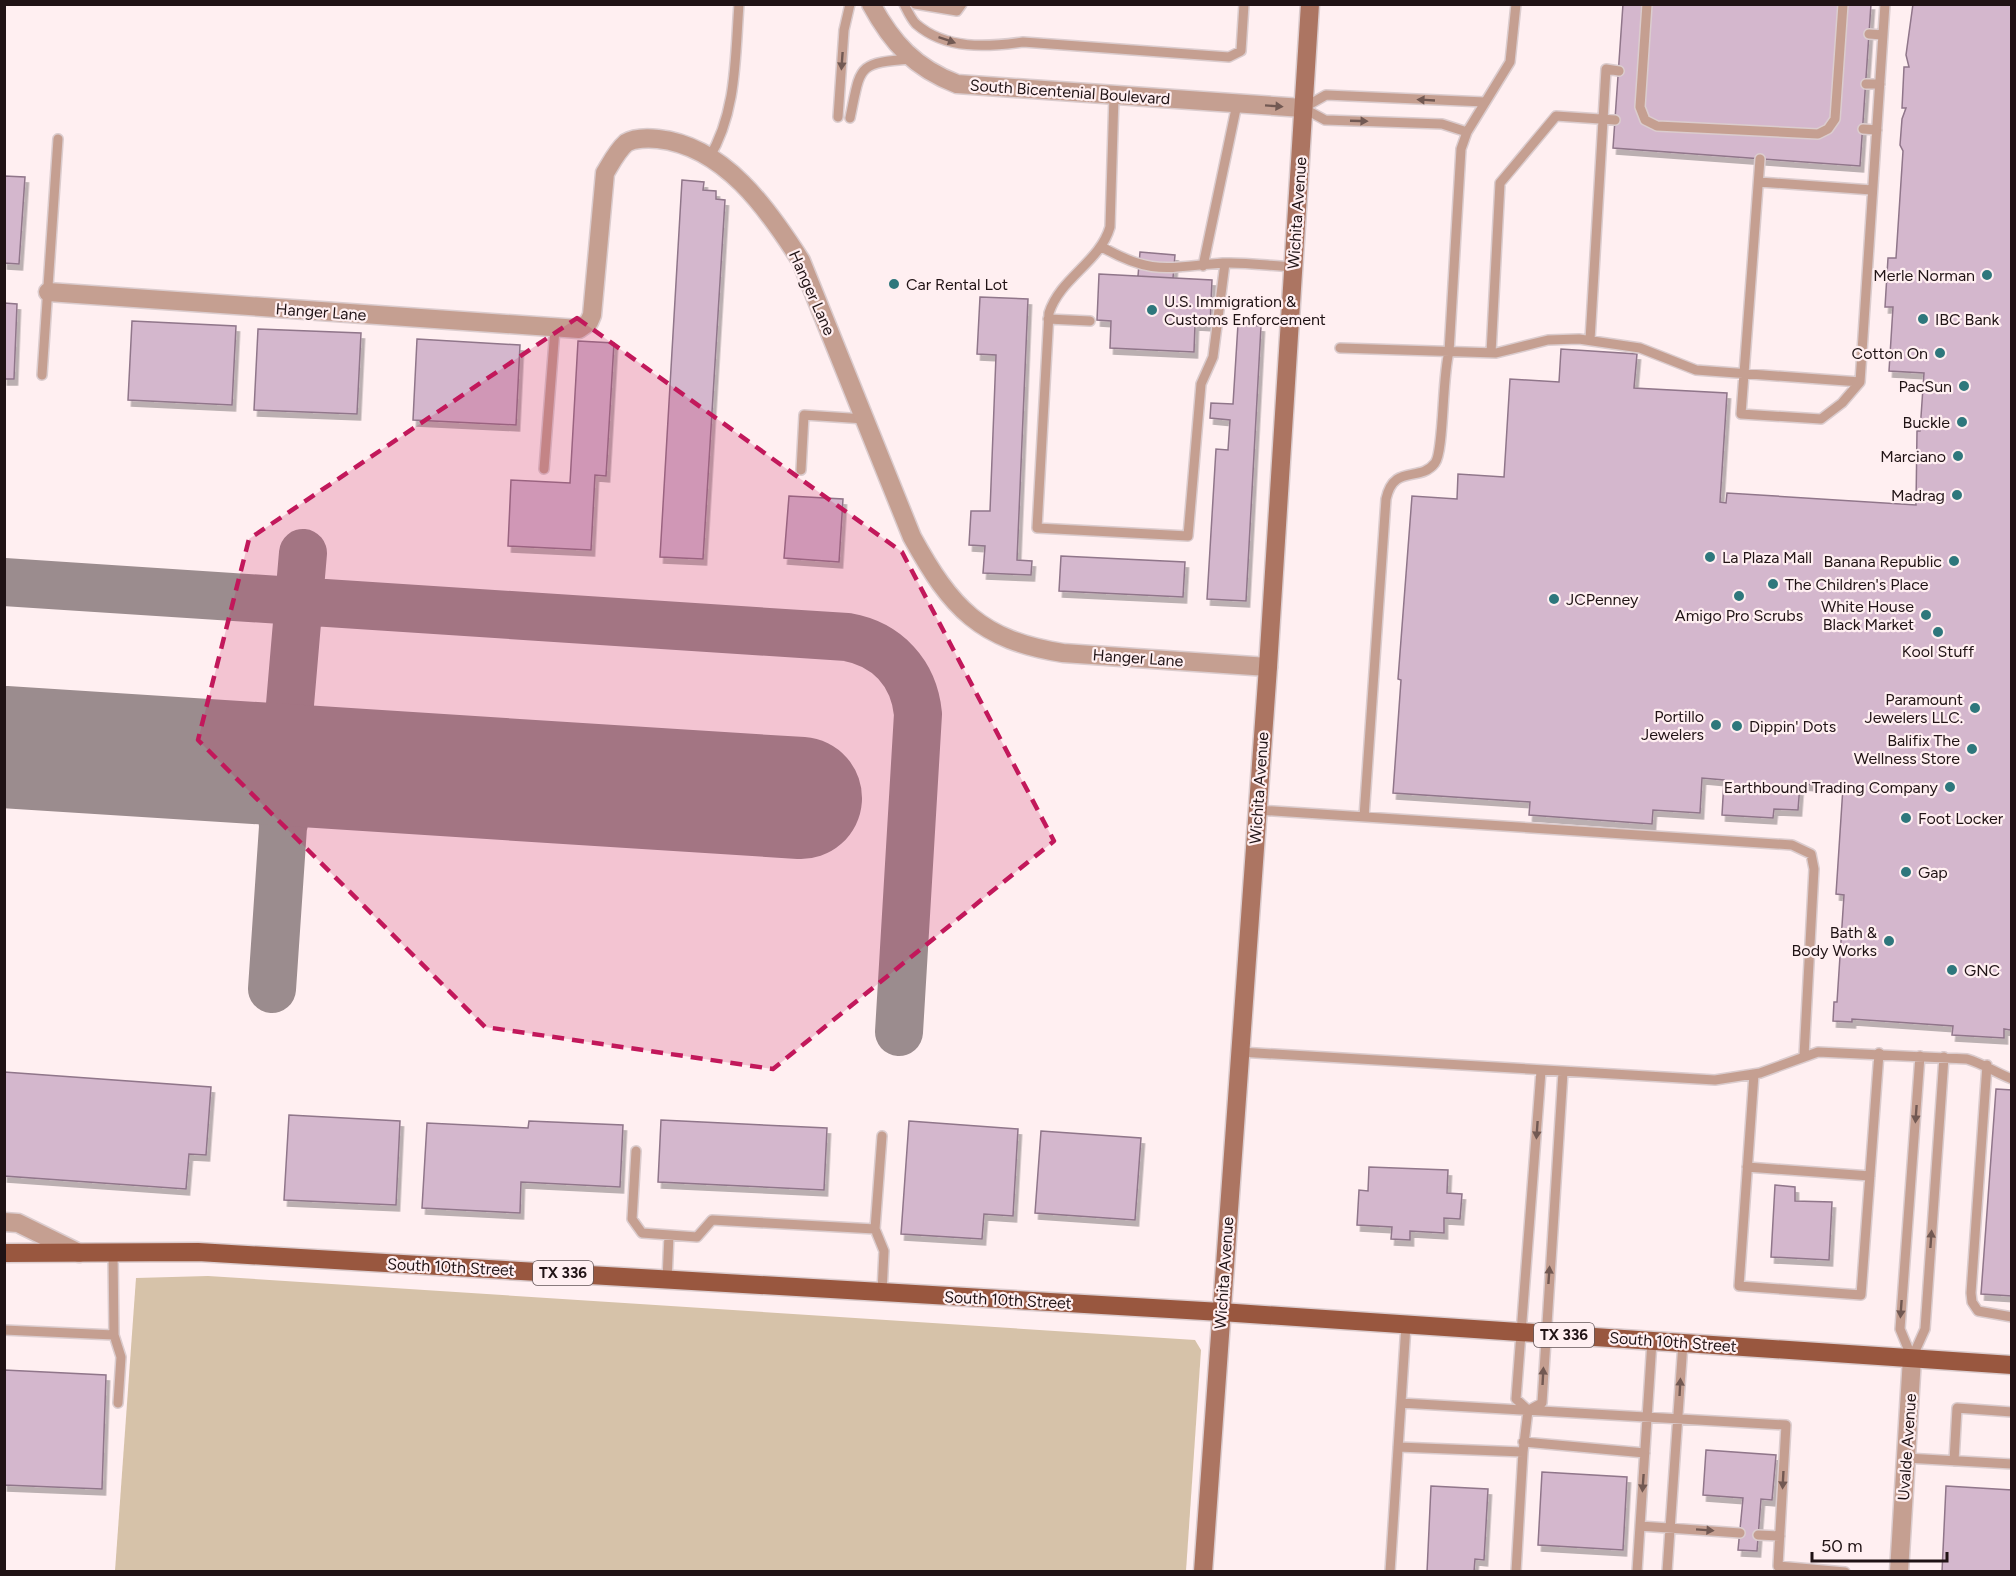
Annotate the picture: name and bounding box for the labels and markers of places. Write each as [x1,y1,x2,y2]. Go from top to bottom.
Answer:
place label: Merle Norman [1873,266,1975,285]
marker: Merle Norman [1980,268,1994,282]
place label: Car Rental Lot [906,275,1008,294]
marker: Car Rental Lot [887,277,901,291]
place label: U.S. Immigration & Customs Enforcement [1164,292,1326,329]
marker: U.S. Immigration & Customs Enforcement [1145,303,1159,317]
place label: IBC Bank [1935,310,1999,329]
marker: IBC Bank [1916,312,1930,326]
place label: Cotton On [1852,344,1928,363]
marker: Cotton On [1933,346,1947,360]
place label: PacSun [1898,377,1952,396]
marker: PacSun [1957,379,1971,393]
place label: Buckle [1903,413,1950,432]
marker: Buckle [1955,415,1969,429]
place label: Marciano [1880,447,1946,466]
marker: Marciano [1951,449,1965,463]
place label: Madrag [1891,486,1945,505]
marker: Madrag [1950,488,1964,502]
place label: La Plaza Mall [1722,548,1812,567]
marker: La Plaza Mall [1703,550,1717,564]
place label: Banana Republic [1824,552,1942,571]
marker: Banana Republic [1947,554,1961,568]
place label: The Children's Place [1785,575,1929,594]
marker: The Children's Place [1766,577,1780,591]
marker: Amigo Pro Scrubs [1732,589,1746,603]
place label: JCPenney [1566,590,1639,609]
marker: JCPenney [1547,592,1561,606]
place label: White House Black Market [1821,597,1914,634]
place label: Amigo Pro Scrubs [1675,606,1803,625]
marker: White House Black Market [1919,608,1933,622]
marker: Kool Stuff [1931,625,1945,639]
place label: Kool Stuff [1902,642,1974,661]
place label: Paramount Jewelers LLC. [1865,690,1963,727]
marker: Paramount Jewelers LLC. [1968,701,1982,715]
place label: Portillo Jewelers [1641,707,1704,744]
place label: Dippin' Dots [1749,717,1836,736]
marker: Portillo Jewelers [1709,718,1723,732]
marker: Dippin' Dots [1730,719,1744,733]
place label: Balifix The Wellness Store [1854,731,1960,768]
marker: Balifix The Wellness Store [1965,742,1979,756]
place label: Earthbound Trading Company [1724,778,1939,797]
marker: Earthbound Trading Company [1943,780,1957,794]
place label: Foot Locker [1918,809,2004,828]
marker: Foot Locker [1899,811,1913,825]
place label: Gap [1918,863,1948,882]
marker: Gap [1899,865,1913,879]
place label: Bath & Body Works [1792,923,1878,960]
marker: Bath & Body Works [1882,934,1896,948]
place label: GNC [1964,961,2000,980]
marker: GNC [1945,963,1959,977]

